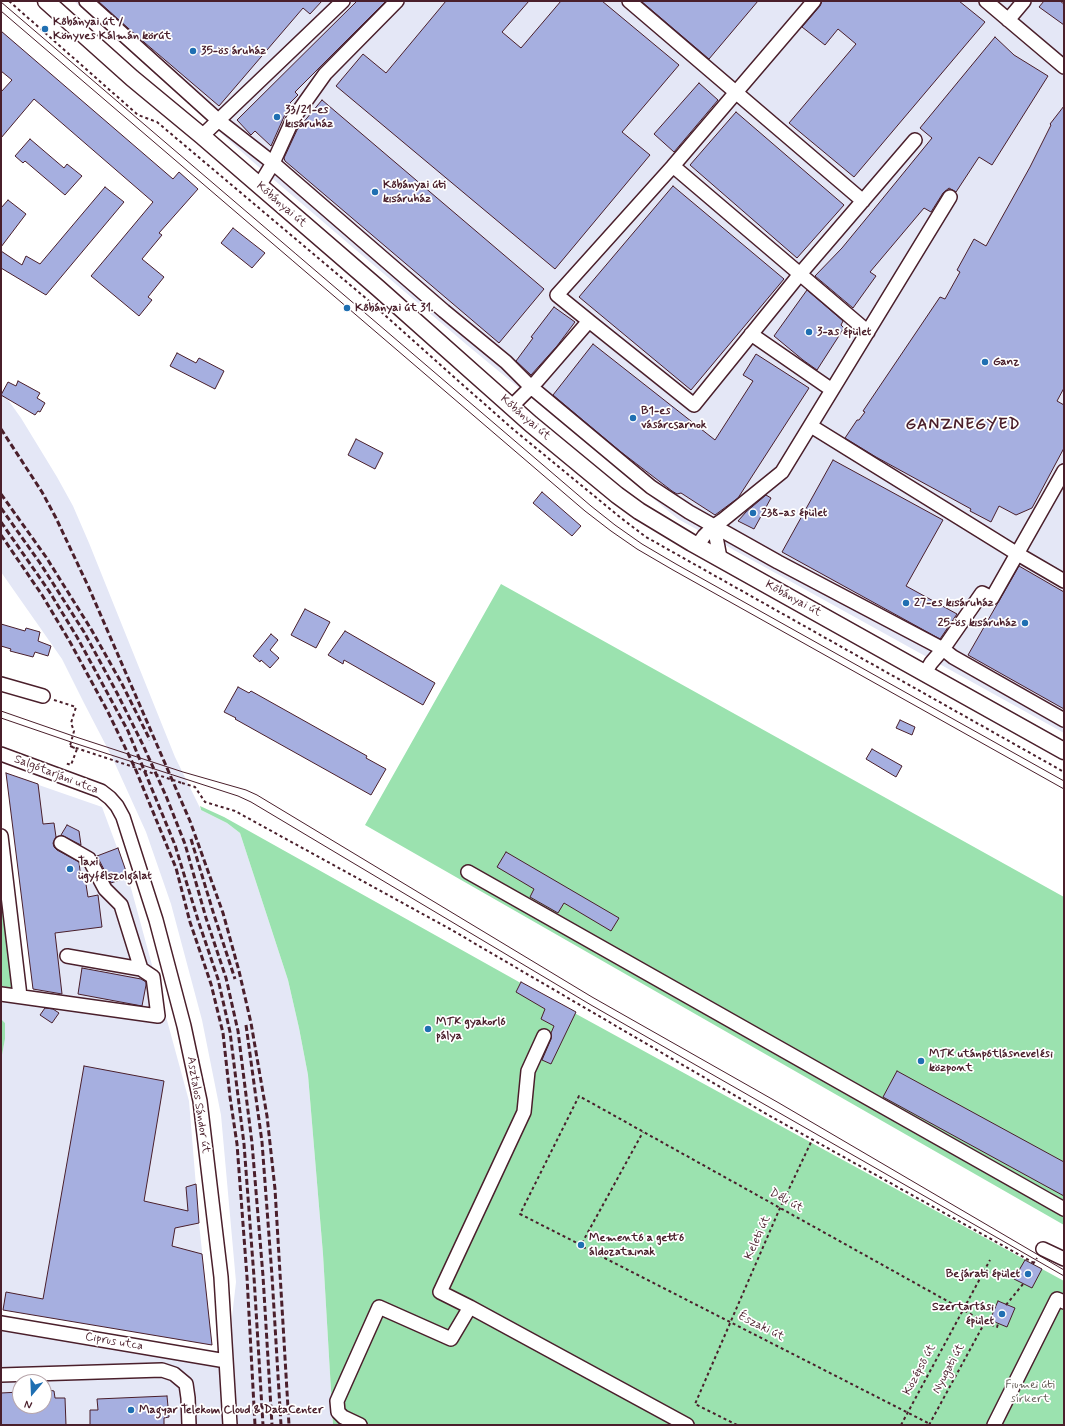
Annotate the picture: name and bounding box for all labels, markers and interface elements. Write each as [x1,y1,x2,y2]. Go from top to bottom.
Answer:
place label: Kőbányai út / Könyves Kálmán körút [53,15,171,43]
marker: Kőbányai út / Könyves Kálmán körút [40,24,50,34]
place label: 35-ös áruház [201,44,266,58]
marker: 35-ös áruház [188,46,198,56]
place label: 33/21-es kisáruház [285,103,333,131]
marker: 33/21-es kisáruház [272,112,282,122]
place label: Kőbányai úti kisáruház [383,178,446,206]
street label: Kőbányai út [253,179,309,231]
marker: Kőbányai úti kisáruház [370,187,380,197]
place label: Kőbányai út 31. [355,301,433,315]
marker: Kőbányai út 31. [342,303,352,313]
place label: 3-as épület [817,325,871,339]
marker: 3-as épület [804,327,814,337]
place label: Ganz [993,355,1019,369]
marker: Ganz [980,357,990,367]
street label: Kőbányai út [497,392,553,444]
place label: B1-es vásárcsarnok [641,404,707,432]
marker: B1-es vásárcsarnok [628,413,638,423]
district label: GANZNEGYED [905,416,1021,436]
place label: 238-as épület [761,506,827,520]
marker: 238-as épület [748,508,758,518]
street label: Kőbányai út [762,578,824,620]
place label: 27-es kisáruház [914,596,994,610]
marker: 27-es kisáruház [901,598,911,608]
place label: 25-ös kisáruház [938,616,1017,630]
marker: 25-ös kisáruház [1020,618,1030,628]
street label: Salgótarjáni utca [12,752,100,798]
place label: Taxi ügyfélszolgálat [78,855,152,883]
marker: Taxi ügyfélszolgálat [65,864,75,874]
place label: MTK gyakorló pálya [436,1015,506,1043]
marker: MTK gyakorló pálya [423,1024,433,1034]
place label: MTK utánpótlásnevelési központ [929,1047,1053,1075]
street label: Asztalos Sándor út [183,1055,213,1155]
marker: MTK utánpótlásnevelési központ [916,1056,926,1066]
street label: Déli út [767,1186,805,1216]
street label: Keleti út [742,1214,774,1262]
place label: Mementó a gettó áldozatainak [589,1231,684,1259]
marker: Mementó a gettó áldozatainak [576,1240,586,1250]
place label: Bejárati épület [946,1267,1020,1281]
marker: Bejárati épület [1023,1269,1033,1279]
place label: Szertartási épület [932,1300,994,1328]
street label: Északi út [736,1309,786,1345]
marker: Szertartási épület [997,1309,1007,1319]
street label: Ciprus utca [84,1330,144,1354]
street label: Középső út [901,1342,939,1398]
street label: Nyugati út [930,1342,968,1396]
north arrow [12,1374,52,1414]
park label: Fiumei úti sírkert [1005,1378,1055,1406]
text: N [23,1397,34,1412]
place label: Magyar Telekom Cloud & DataCenter [139,1403,323,1417]
marker: Magyar Telekom Cloud & DataCenter [126,1405,136,1415]

